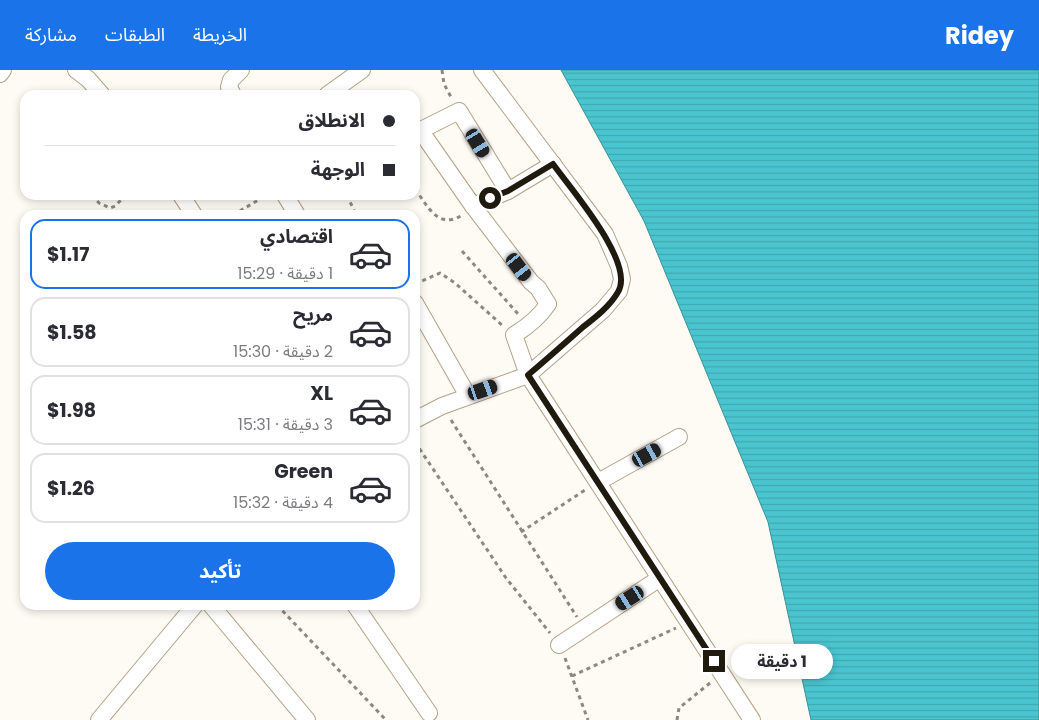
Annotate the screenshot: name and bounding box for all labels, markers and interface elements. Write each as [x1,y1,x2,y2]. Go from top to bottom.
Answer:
text: Ridey [945,19,1014,52]
text: مشاركة [25,22,77,47]
text: الطبقات [105,22,165,47]
text: الخريطة [193,22,247,47]
text: الانطلاق [299,107,365,134]
car [463,126,492,160]
text: الوجهة [311,156,365,183]
route start [479,187,501,209]
text: اقتصادي [260,223,333,250]
icon: car [348,232,393,277]
text: $1.17 [47,241,89,268]
car [503,251,534,283]
text: 1 دقيقة · 15:29 [237,262,333,285]
text: مريح [293,301,333,328]
icon: car [348,310,393,355]
text: $1.58 [47,319,97,346]
text: 2 دقيقة · 15:30 [233,340,333,363]
car [466,378,499,402]
text: XL [310,380,333,407]
icon: car [348,388,393,433]
text: $1.98 [47,397,96,424]
text: 3 دقيقة · 15:31 [238,413,333,436]
car [630,441,663,469]
text: Green [274,458,333,485]
icon: car [348,466,393,511]
text: $1.26 [47,475,95,502]
text: 4 دقيقة · 15:32 [233,491,333,514]
button: تأكيد [45,542,395,600]
car [613,584,646,612]
callout: 1 دقيقة [732,644,834,678]
route end [703,650,725,672]
text: 1 دقيقة [757,650,807,673]

